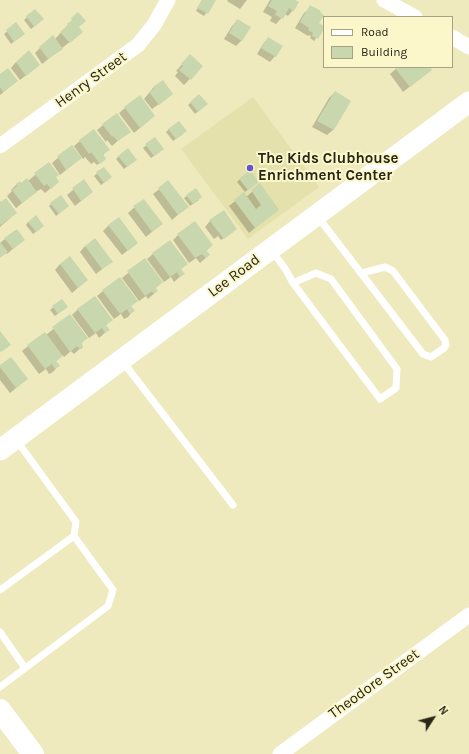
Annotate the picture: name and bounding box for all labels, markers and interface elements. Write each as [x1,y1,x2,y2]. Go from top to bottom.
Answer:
legend [323,16,453,68]
text: Road [361,25,389,39]
text: Building [361,45,407,59]
street label: Henry Street [52,48,130,112]
place label: The Kids Clubhouse Enrichment Center [258,150,398,185]
marker: The Kids Clubhouse Enrichment Center [245,163,255,173]
street label: Lee Road [204,251,264,301]
street label: Theodore Street [325,645,423,723]
north arrow [413,698,453,738]
text: N [436,704,451,718]

